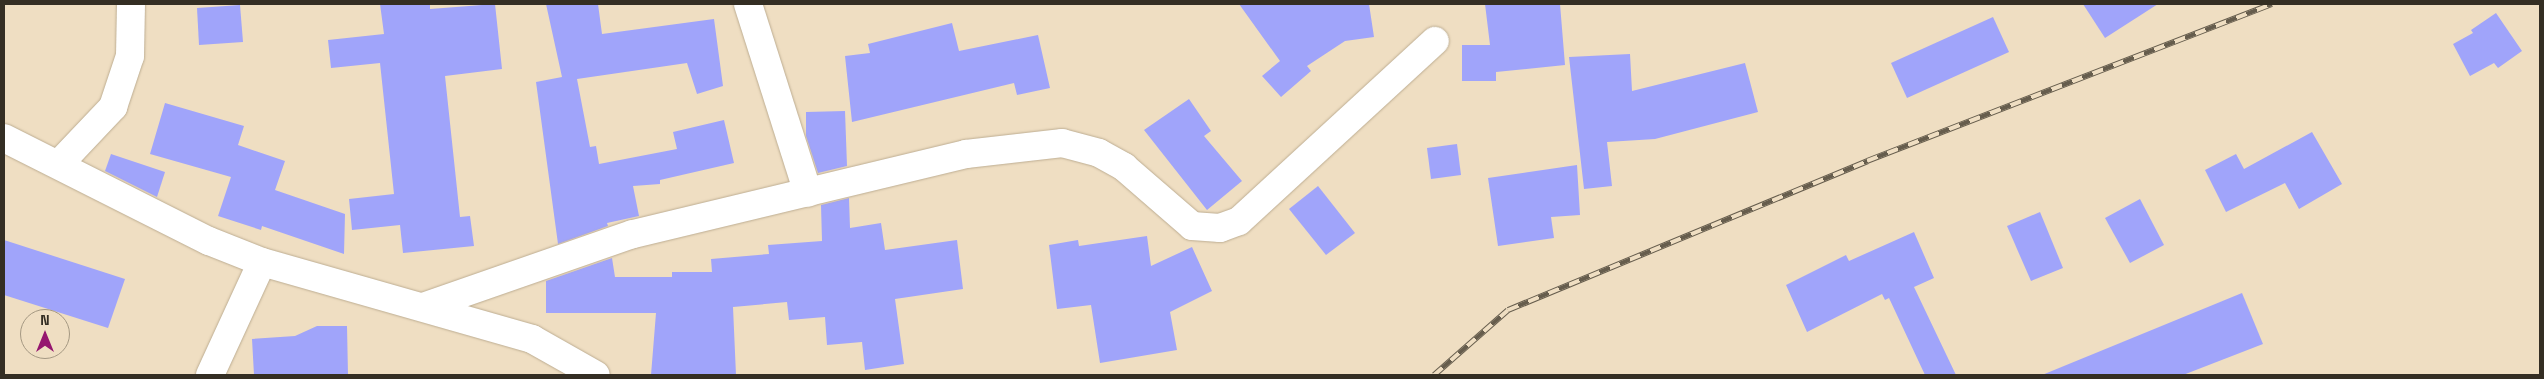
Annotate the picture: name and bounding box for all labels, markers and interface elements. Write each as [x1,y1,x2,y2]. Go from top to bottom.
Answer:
north arrow [20,309,70,359]
text: N [40,311,50,329]

